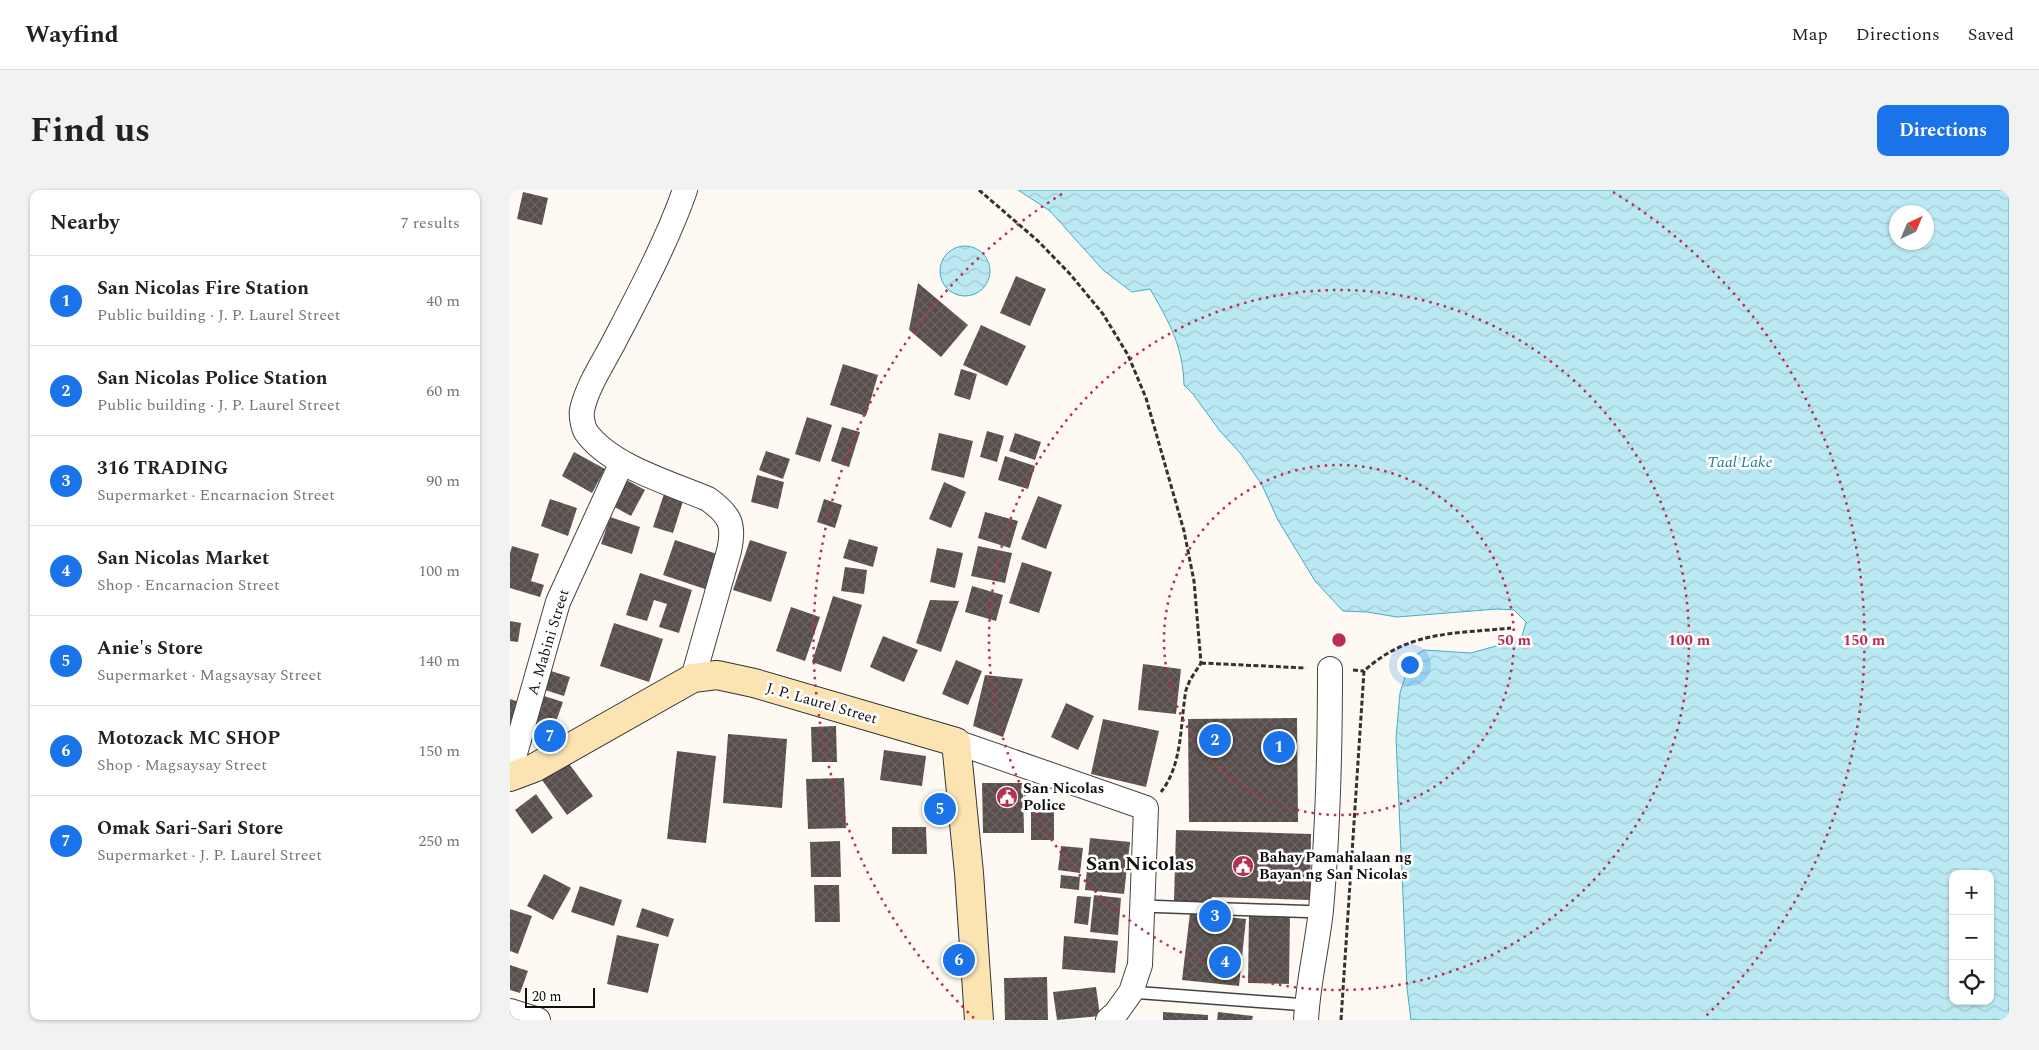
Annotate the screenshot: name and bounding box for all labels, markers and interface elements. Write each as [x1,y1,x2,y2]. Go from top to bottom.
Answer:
text: Wayfind [25,17,119,53]
text: Map [1792,21,1828,48]
text: Directions [1856,21,1940,48]
text: Saved [1968,21,2014,48]
text: Find us [30,104,150,157]
button: Directions [1877,105,2009,156]
north arrow [1889,205,1934,250]
text: Nearby [50,207,120,239]
text: 7 results [401,211,460,235]
text: San Nicolas Fire Station [97,274,309,303]
text: 1 [62,289,70,313]
text: 40 m [426,289,460,313]
text: Public building · J. P. Laurel Street [97,303,340,327]
text: San Nicolas Police Station [97,364,327,393]
text: 2 [62,379,70,403]
text: 60 m [426,379,460,403]
text: Public building · J. P. Laurel Street [97,393,340,417]
water label: Taal Lake [1707,450,1773,474]
text: 316 TRADING [97,454,228,483]
text: 3 [62,469,70,493]
text: 90 m [426,469,460,493]
text: Supermarket · Encarnacion Street [97,483,335,507]
text: San Nicolas Market [97,544,269,573]
text: 4 [62,559,70,583]
text: 100 m [418,559,460,583]
text: Shop · Encarnacion Street [97,573,280,597]
street label: A. Mabini Street [521,586,576,698]
text: 50 m [1497,629,1532,652]
text: 100 m [1668,629,1711,652]
text: 150 m [1843,629,1886,652]
centre of rings [1330,631,1348,649]
text: Anie's Store [97,634,203,663]
text: 5 [62,649,70,673]
text: 140 m [418,649,460,673]
your location [1397,652,1423,678]
text: Supermarket · Magsaysay Street [97,663,322,687]
street label: J. P. Laurel Street [764,677,880,730]
pin: 7 [534,717,566,755]
pin: 2 [1199,721,1231,759]
text: Motozack MC SHOP [97,724,280,753]
pin: 1 [1263,728,1295,766]
text: 6 [62,739,70,763]
text: 150 m [418,739,460,763]
text: Shop · Magsaysay Street [97,753,267,777]
place label: San Nicolas Police [1023,777,1104,817]
public building icon: San Nicolas Police [995,785,1019,809]
pin: 5 [924,790,956,828]
text: Omak Sari-Sari Store [97,814,283,843]
text: 7 [62,829,70,853]
text: 250 m [418,829,460,853]
text: Supermarket · J. P. Laurel Street [97,843,322,867]
place label: Bahay Pamahalaan ng Bayan ng San Nicolas [1259,846,1412,886]
district label: San Nicolas [1086,849,1194,879]
public building icon: Bahay Pamahalaan ng Bayan ng San Nicolas [1231,854,1255,878]
map controls [1949,870,1994,1005]
button: + [1949,870,1994,915]
pin: 3 [1199,897,1231,935]
button: − [1949,915,1994,960]
pin: 6 [943,941,975,979]
pin: 4 [1209,943,1241,981]
button: locate [1949,960,1994,1005]
scale bar [525,985,595,1008]
text: 20 m [532,986,562,1007]

